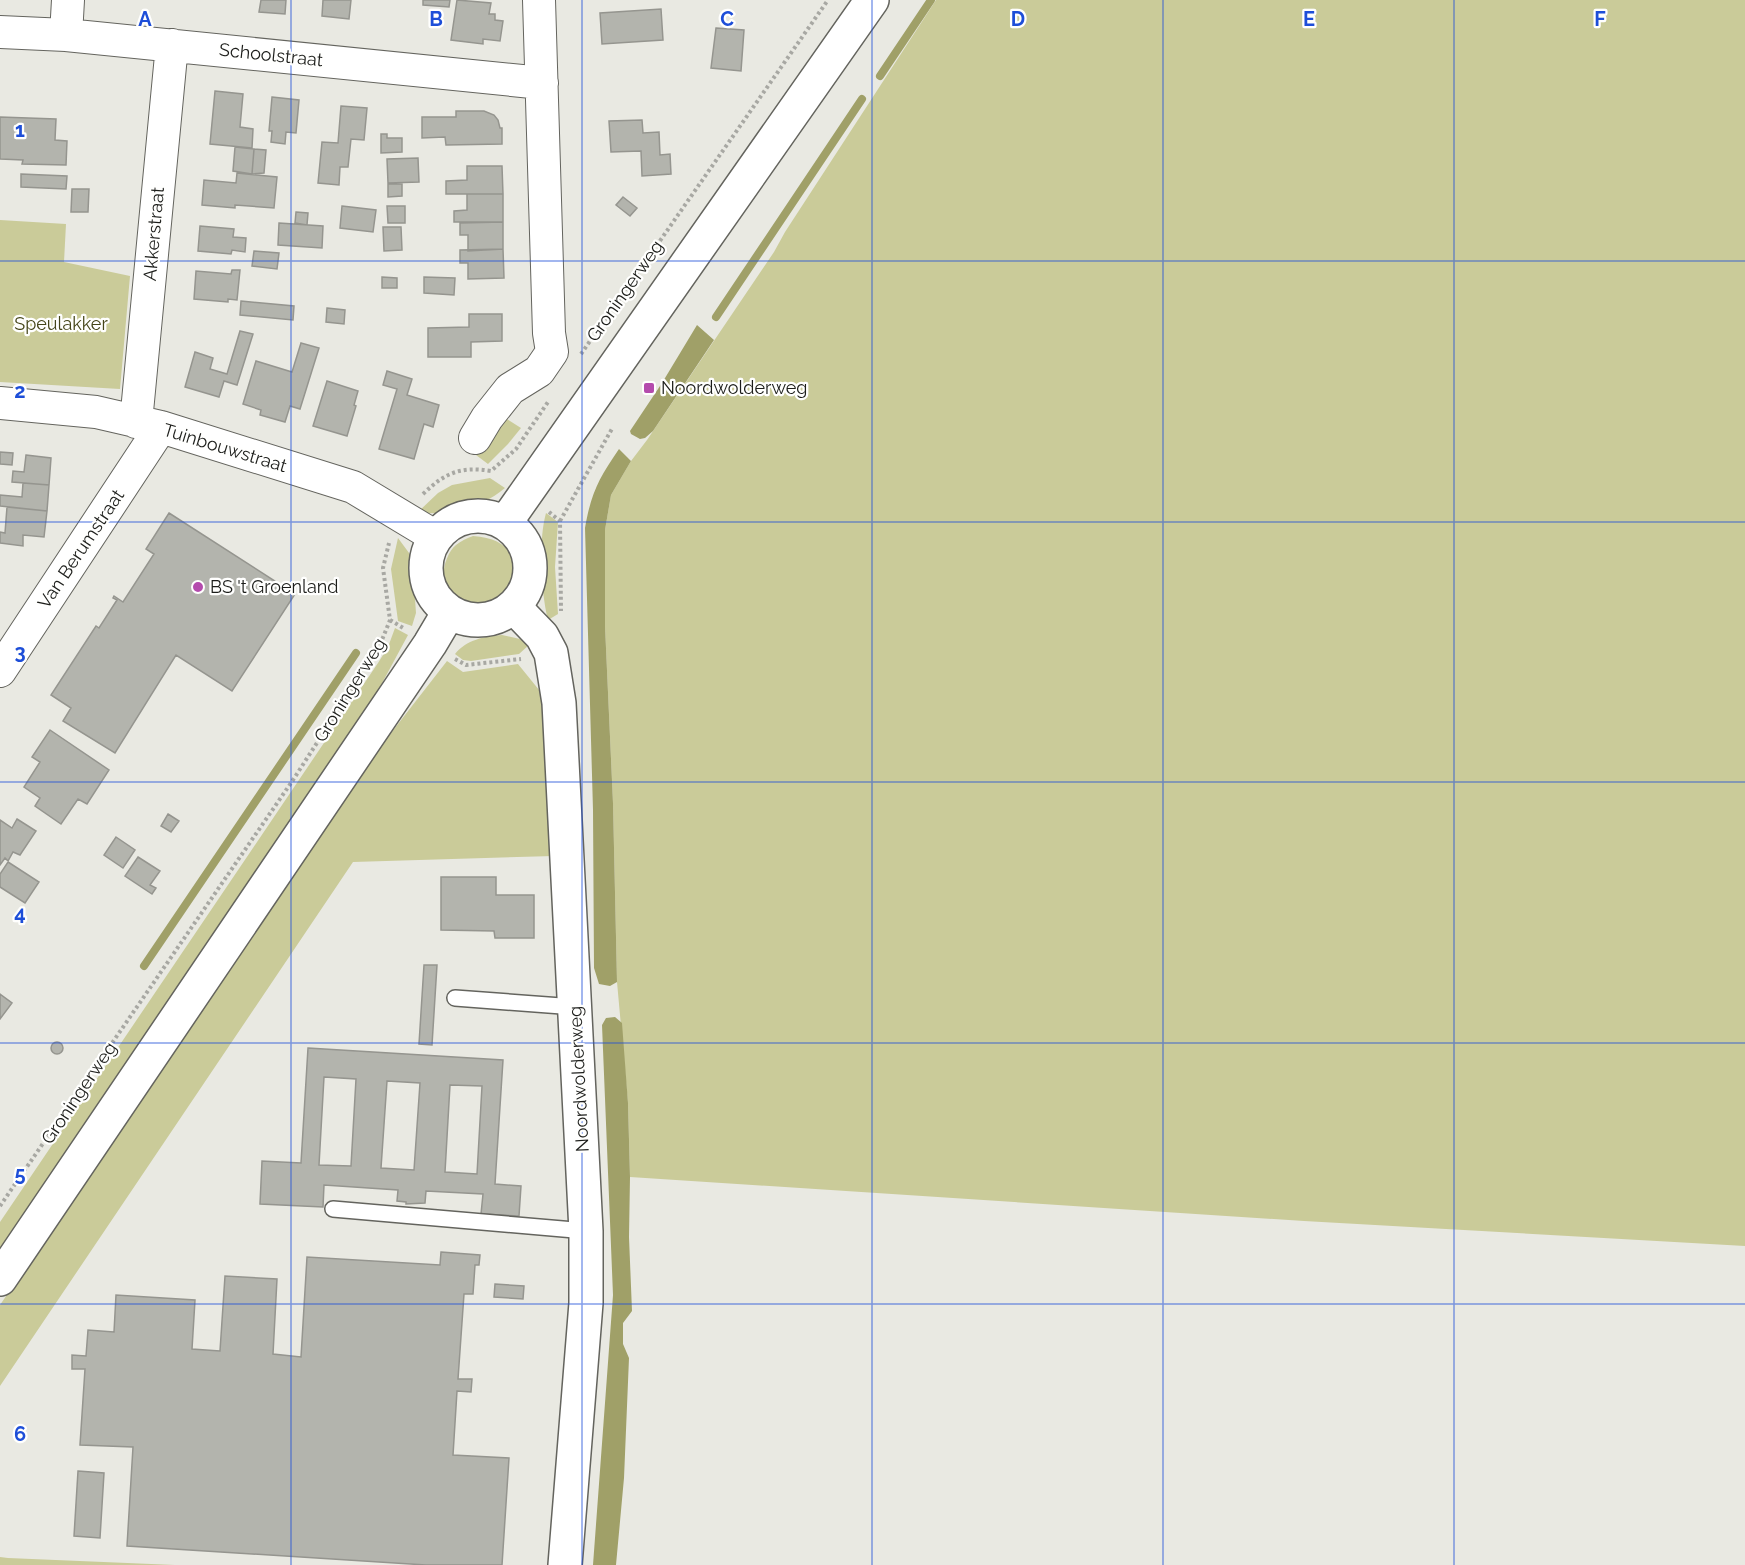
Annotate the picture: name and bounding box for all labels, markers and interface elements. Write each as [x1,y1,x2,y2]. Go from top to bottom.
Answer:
text: A [138,7,152,31]
text: B [429,7,443,31]
text: C [720,7,734,31]
text: D [1011,7,1025,31]
text: E [1303,7,1315,31]
text: F [1594,7,1606,31]
street label: Schoolstraat [218,39,324,70]
text: 1 [15,118,25,142]
street label: Akkerstraat [139,186,168,282]
street label: Groningerweg [582,236,667,345]
park label: Speulakker [14,313,108,334]
place label: Noordwolderweg [661,377,807,398]
text: 2 [14,379,26,403]
marker: Noordwolderweg [642,381,656,395]
street label: Tuinbouwstraat [161,419,289,476]
street label: Van Berumstraat [33,485,128,612]
place label: BS 't Groenland [210,576,338,597]
marker: BS 't Groenland [191,580,205,594]
street label: Groningerweg [309,634,390,746]
text: 3 [14,640,26,664]
text: 4 [14,901,26,925]
street label: Noordwolderweg [564,1005,593,1153]
street label: Groningerweg [37,1038,120,1148]
text: 5 [14,1162,26,1186]
text: 6 [14,1422,26,1446]

